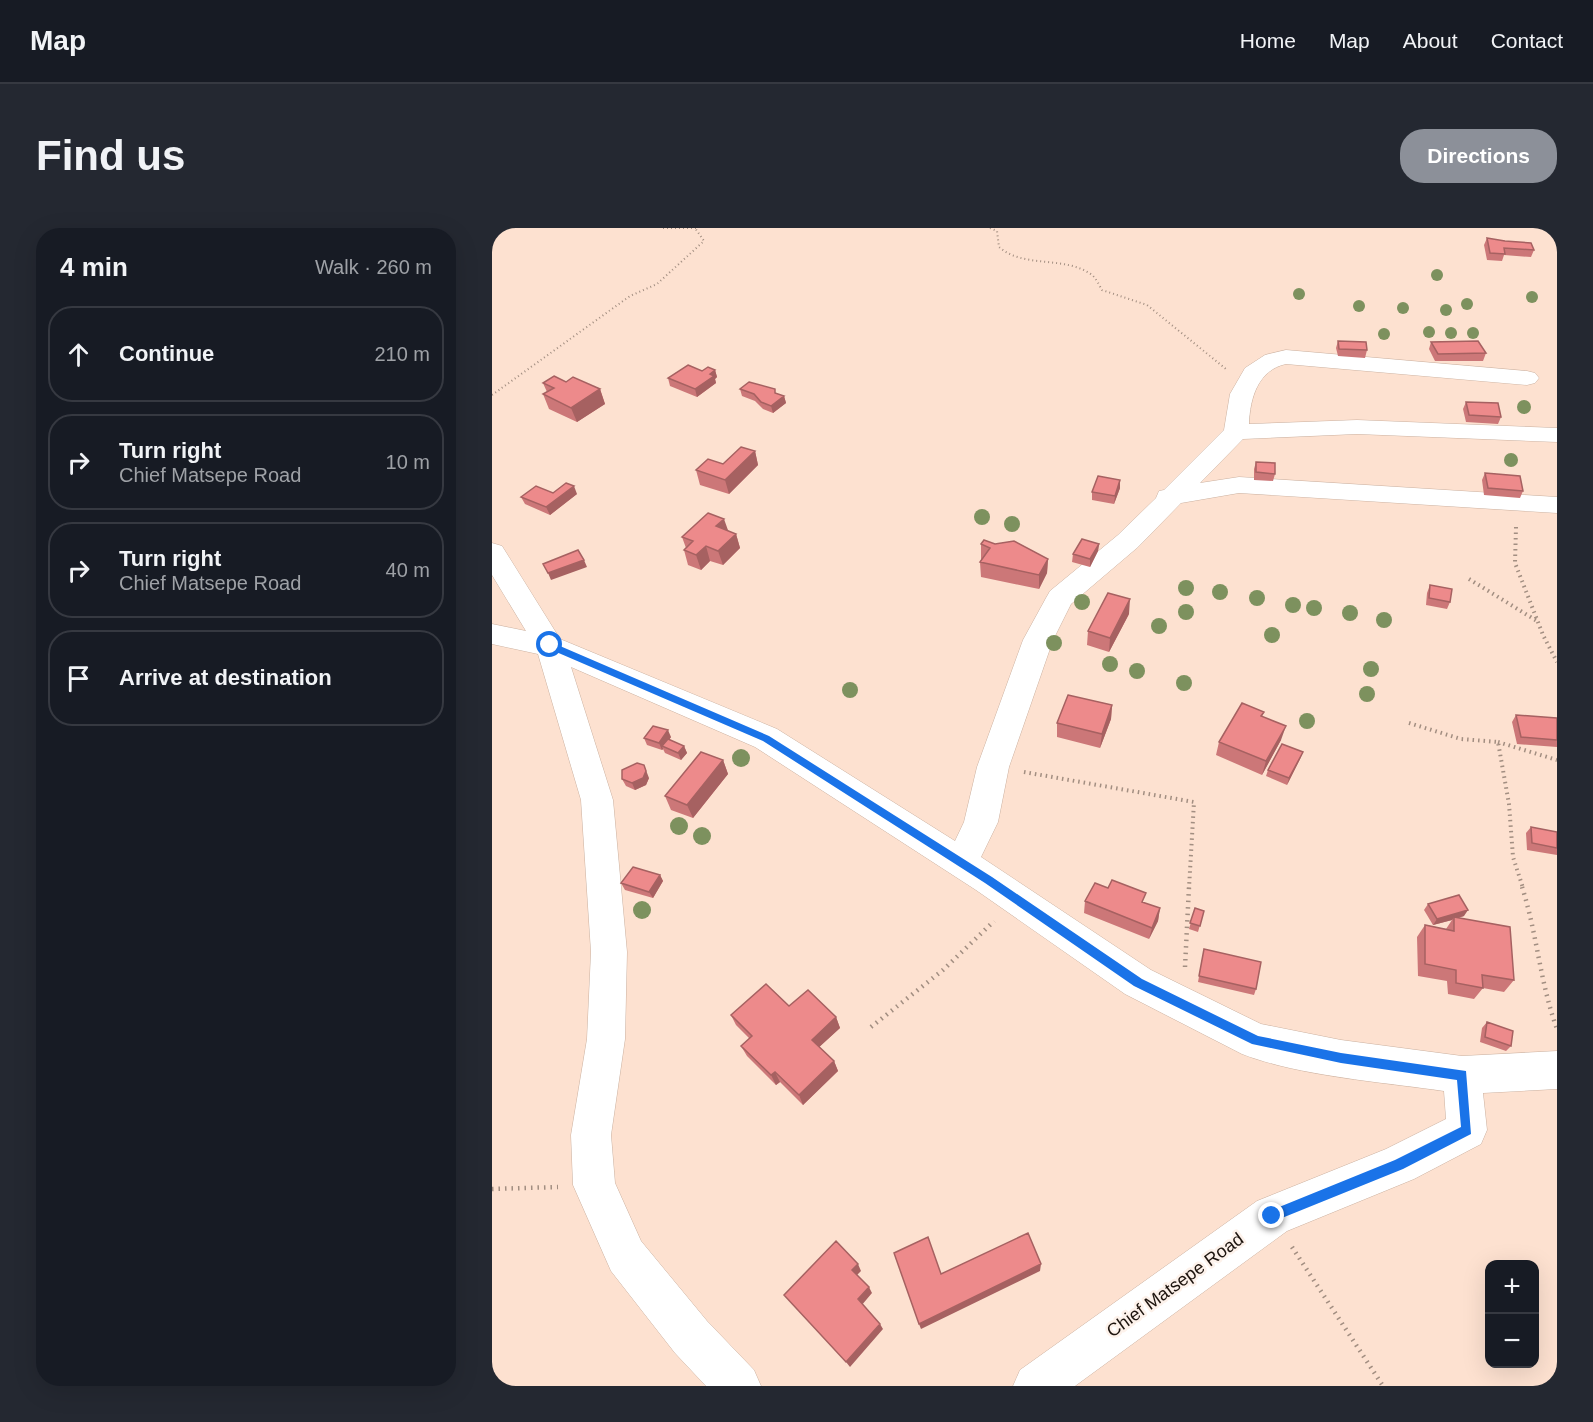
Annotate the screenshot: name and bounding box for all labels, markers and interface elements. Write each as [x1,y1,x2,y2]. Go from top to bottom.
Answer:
text: Map [30,25,86,56]
text: Home [1240,29,1296,52]
text: Map [1329,29,1370,52]
text: About [1403,29,1458,52]
text: Contact [1491,29,1563,52]
button: Directions [1400,129,1557,183]
text: Find us [36,132,185,179]
text: 4 min [60,252,128,282]
text: Walk · 260 m [315,256,432,278]
icon: ahead [62,338,95,371]
text: Continue [119,341,214,366]
text: 210 m [374,343,430,365]
text: Turn right [119,438,221,463]
icon: right [62,446,95,479]
text: 10 m [386,451,430,473]
text: Chief Matsepe Road [119,464,301,486]
text: Turn right [119,546,221,571]
icon: right [62,554,95,587]
text: 40 m [386,559,430,581]
text: Chief Matsepe Road [119,572,301,594]
route start [536,631,562,657]
icon: arrive [62,662,95,695]
text: Arrive at destination [119,665,332,690]
route end [1258,1202,1284,1228]
street label: Chief Matsepe Road [1103,1229,1247,1341]
map controls [1485,1260,1539,1368]
button: + [1485,1260,1539,1314]
button: − [1485,1314,1539,1368]

